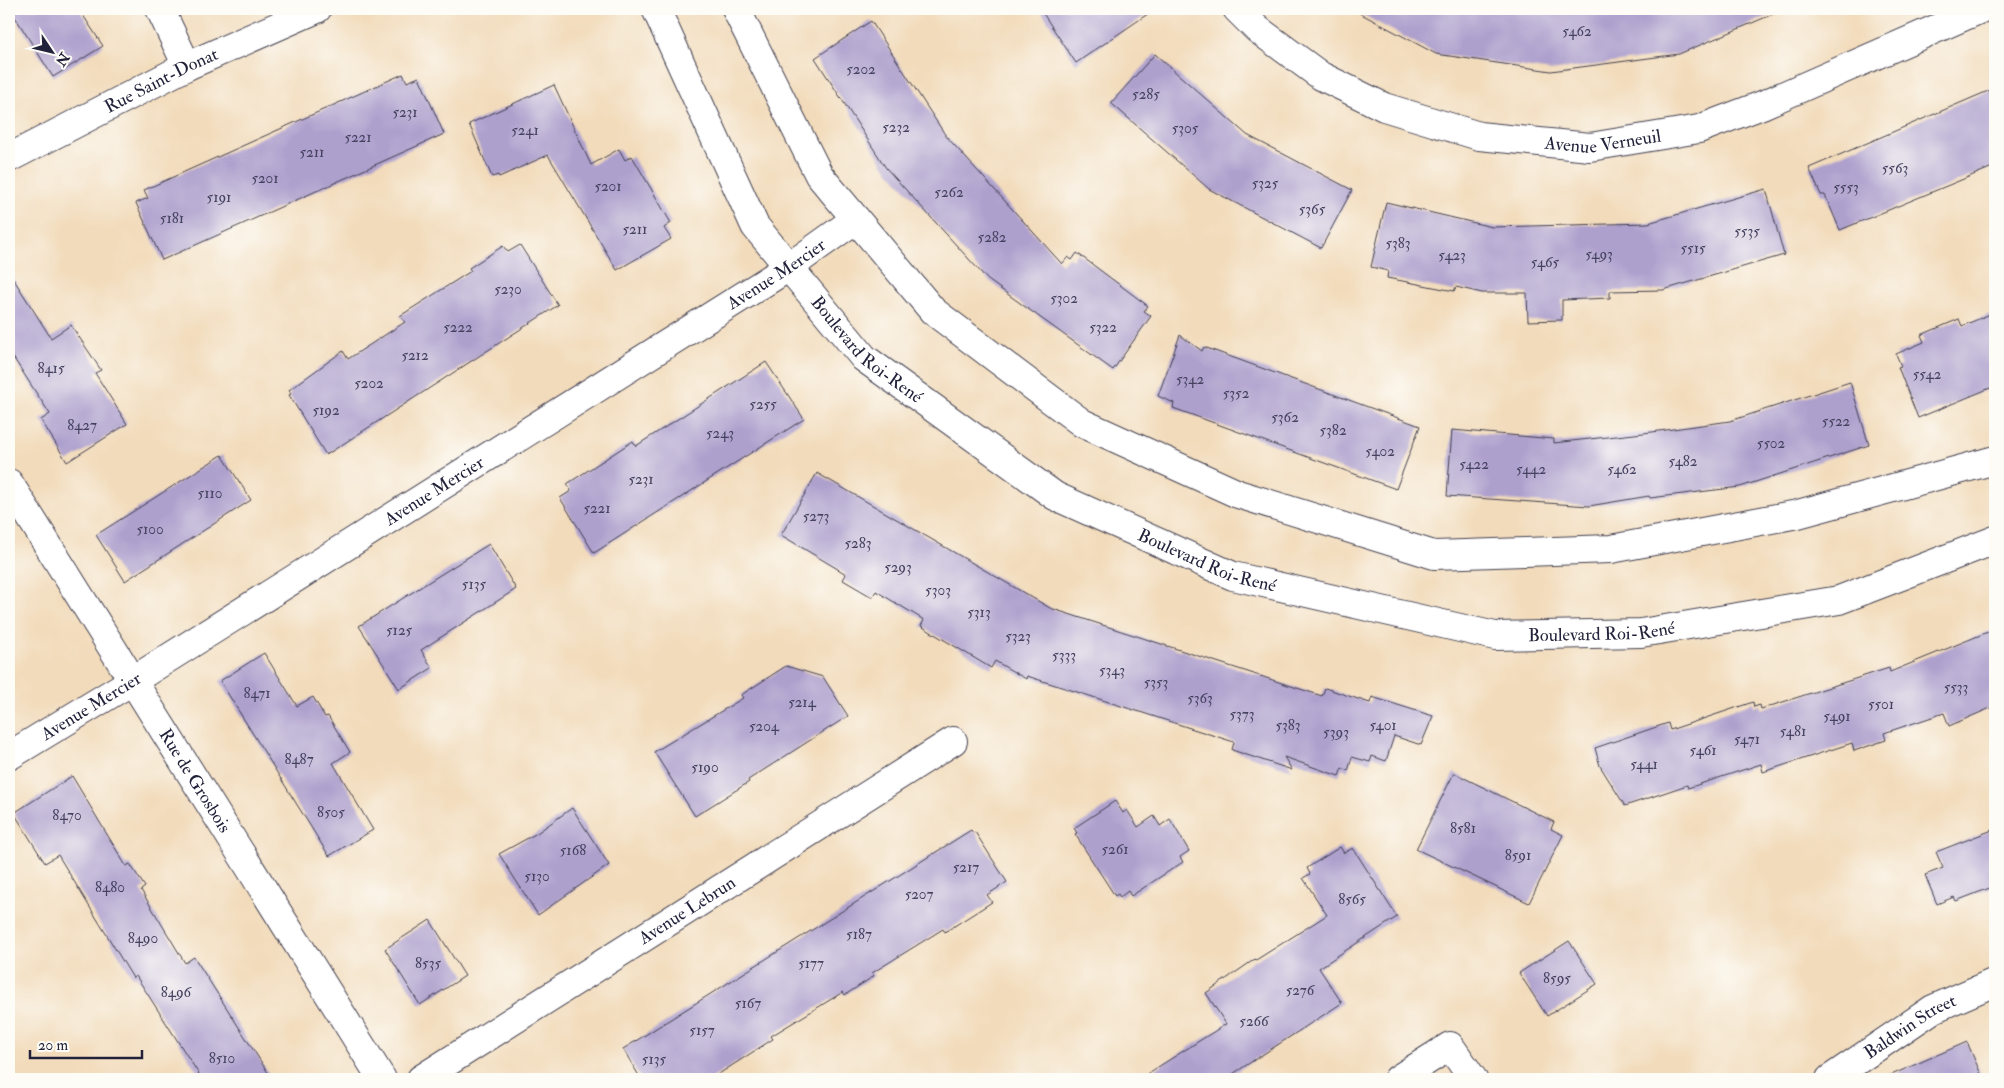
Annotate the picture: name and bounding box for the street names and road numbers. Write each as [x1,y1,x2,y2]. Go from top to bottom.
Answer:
street label: Rue Saint-Donat [101,42,222,118]
street label: Avenue Verneuil [1543,124,1663,158]
street label: Avenue Mercier [722,233,830,315]
street label: Boulevard Roi-René [806,291,928,409]
street label: Avenue Mercier [379,451,488,531]
street label: Boulevard Roi-René [1134,523,1279,597]
street label: Boulevard Roi-René [1528,616,1677,647]
street label: Avenue Mercier [36,666,146,746]
street label: Rue de Grosbois [154,724,236,837]
street label: Avenue Lebrun [633,871,740,950]
street label: Baldwin Street [1860,989,1960,1064]

